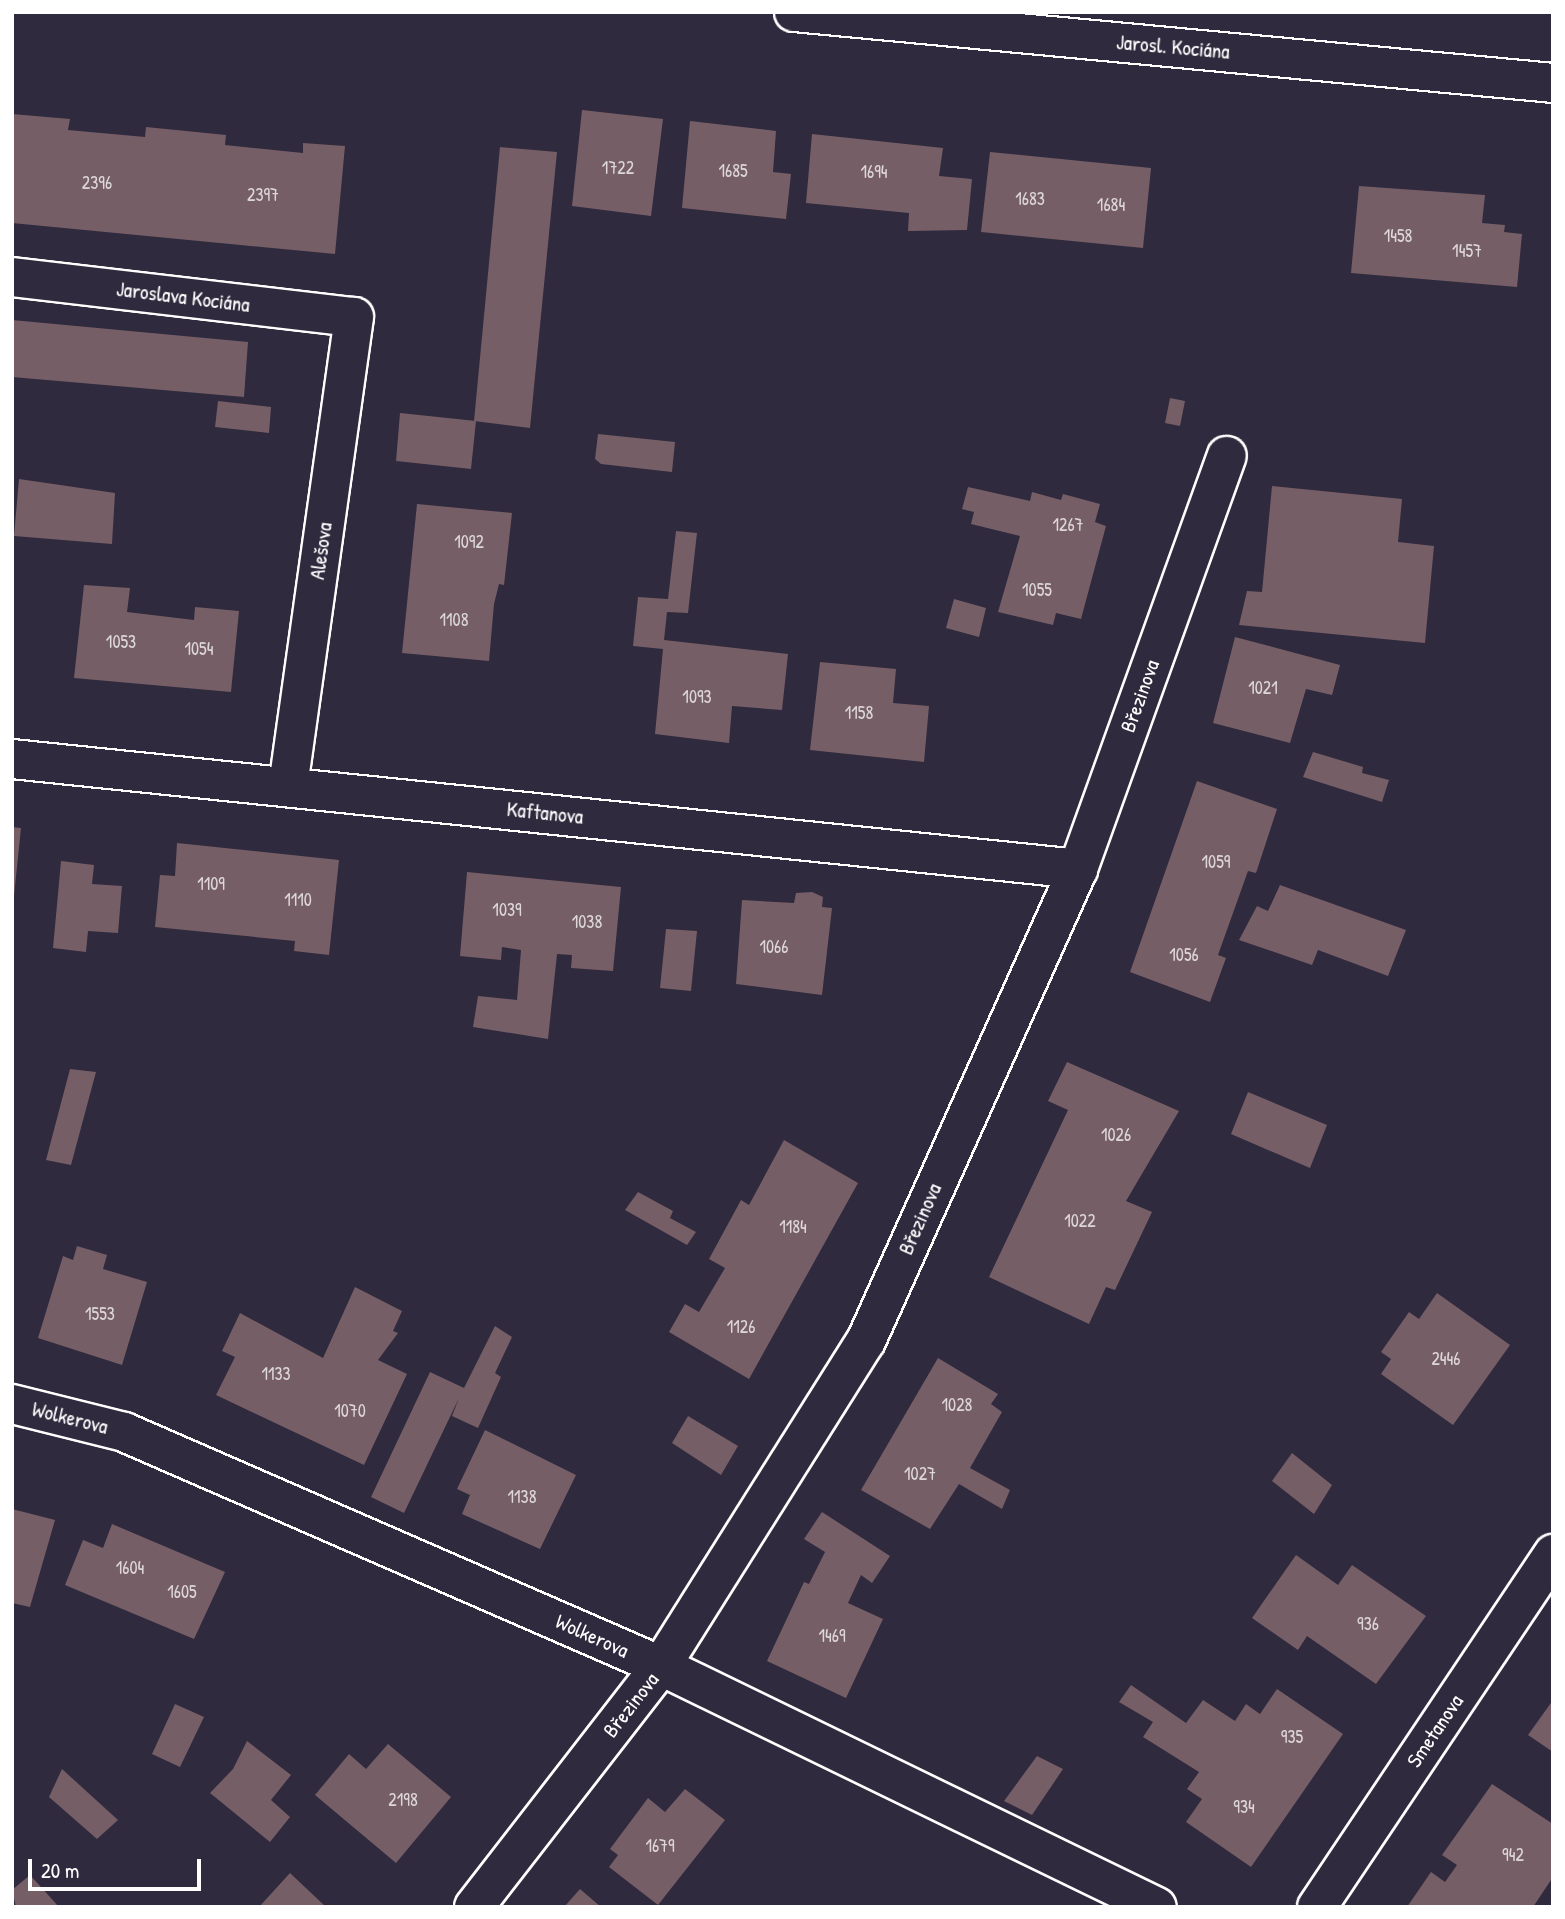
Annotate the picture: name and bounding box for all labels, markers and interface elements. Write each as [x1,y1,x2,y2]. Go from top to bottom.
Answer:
street label: Jarosl. Kociána [1115,29,1231,65]
house number: 1722 [602,157,634,179]
house number: 1685 [718,160,748,182]
house number: 1694 [860,161,888,183]
house number: 2396 [82,172,112,194]
house number: 2397 [247,184,279,206]
house number: 1683 [1015,188,1045,210]
house number: 1684 [1097,194,1125,216]
house number: 1458 [1384,225,1412,247]
house number: 1457 [1452,240,1482,262]
street label: Jaroslava Kociána [115,276,251,318]
house number: 1267 [1052,514,1084,536]
street label: Alešova [305,521,337,581]
house number: 1092 [454,531,484,553]
house number: 1055 [1022,579,1052,601]
house number: 1108 [440,609,468,631]
house number: 1053 [106,631,136,653]
house number: 1054 [185,638,213,660]
street label: Březinova [1115,656,1165,736]
house number: 1021 [1248,677,1278,699]
house number: 1093 [682,686,712,708]
house number: 1158 [845,702,873,724]
street label: Kaftanova [505,796,585,830]
house number: 1059 [1202,851,1230,873]
house number: 1109 [197,873,225,895]
house number: 1110 [284,889,312,911]
house number: 1039 [492,899,522,921]
house number: 1038 [572,911,602,933]
house number: 1066 [760,936,788,958]
house number: 1056 [1169,944,1199,966]
house number: 1026 [1101,1124,1131,1146]
street label: Březinova [893,1179,947,1259]
house number: 1022 [1064,1210,1096,1232]
house number: 1184 [779,1216,807,1238]
house number: 1553 [85,1303,115,1325]
house number: 1126 [727,1316,755,1338]
house number: 2446 [1431,1348,1461,1370]
house number: 1133 [261,1363,291,1385]
house number: 1028 [942,1394,972,1416]
street label: Wolkerova [29,1396,111,1440]
house number: 1070 [334,1400,366,1422]
house number: 1027 [904,1463,936,1485]
house number: 1138 [508,1486,536,1508]
house number: 1604 [116,1557,144,1579]
house number: 1605 [167,1581,197,1603]
street label: Wolkerova [552,1609,632,1663]
house number: 936 [1357,1613,1379,1635]
house number: 1469 [818,1625,846,1647]
street label: Březinova [598,1668,664,1742]
street label: Smetanova [1402,1690,1468,1772]
house number: 935 [1281,1726,1303,1748]
house number: 2198 [388,1789,418,1811]
house number: 934 [1233,1796,1255,1818]
house number: 1679 [645,1835,675,1857]
house number: 942 [1502,1844,1524,1866]
scale bar [32,1846,205,1890]
text: 20 m [41,1856,79,1885]

